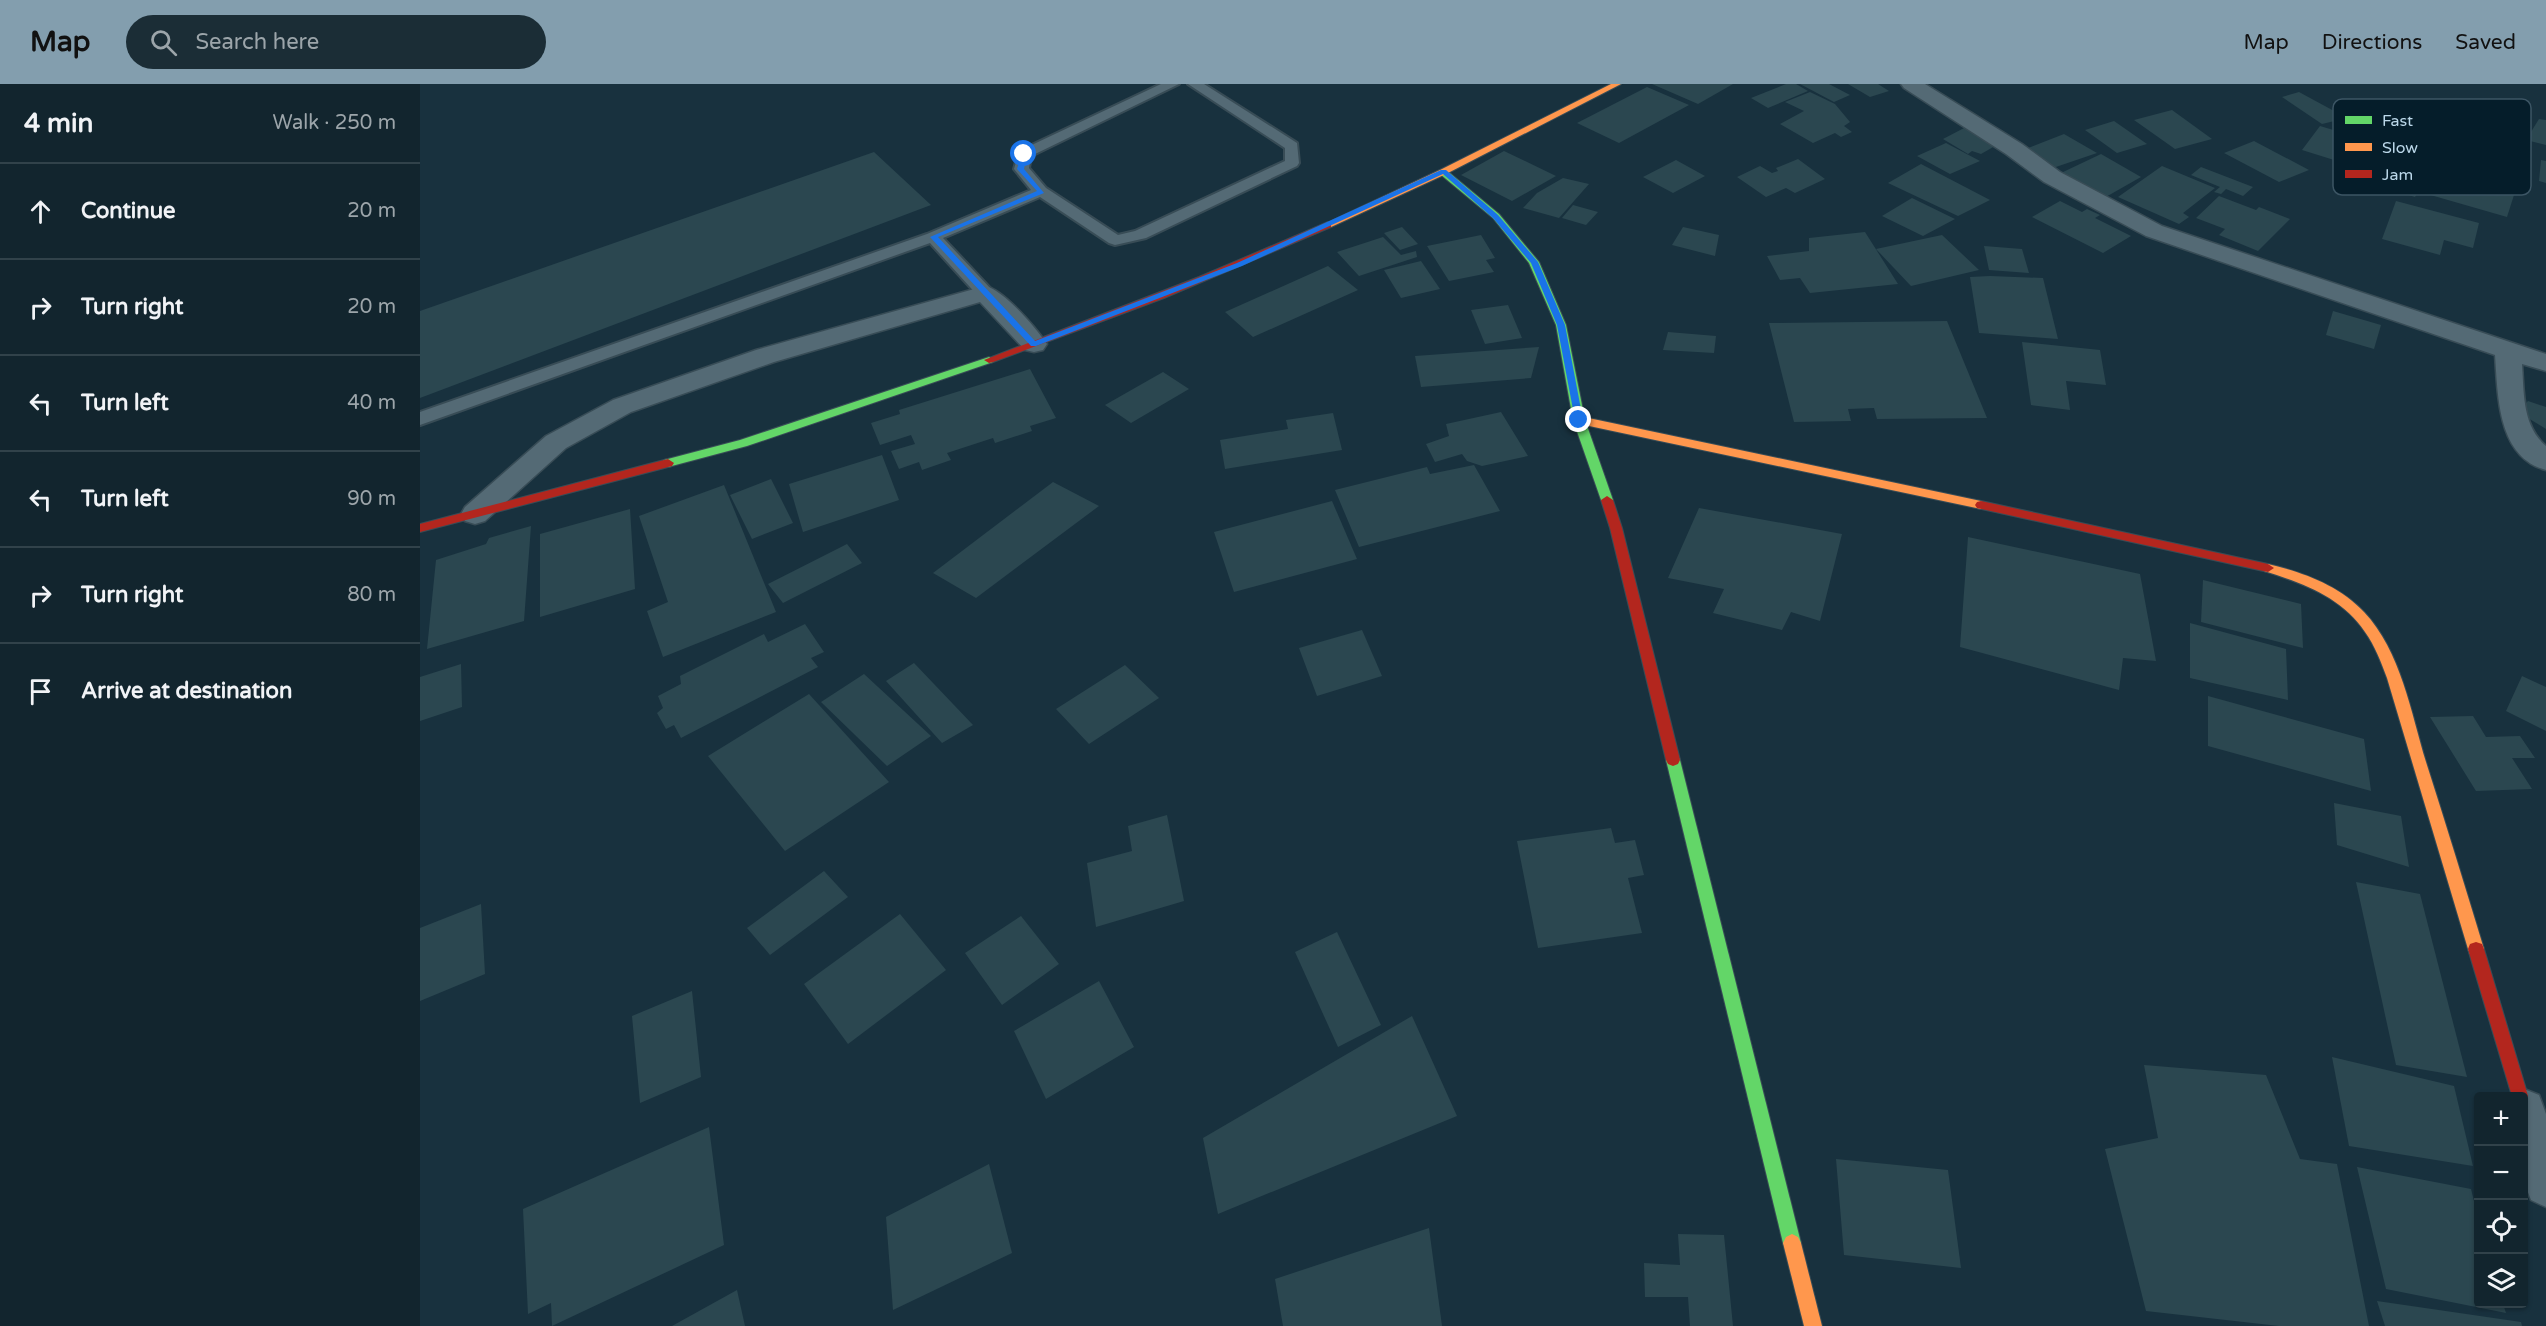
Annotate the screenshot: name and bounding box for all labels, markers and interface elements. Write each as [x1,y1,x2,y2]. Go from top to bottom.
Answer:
search box [126,15,546,69]
text: Map [30,25,90,59]
icon: search [147,26,180,59]
text: Search here [195,29,319,55]
text: Map [2243,30,2289,55]
text: Directions [2322,30,2422,55]
text: Saved [2455,30,2516,55]
legend [2333,99,2531,195]
text: 4 min [24,108,93,139]
text: Walk · 250 m [273,111,396,135]
text: Fast [2382,111,2413,131]
text: Slow [2382,138,2418,158]
route start [1010,140,1036,166]
text: Jam [2382,165,2413,185]
icon: ahead [24,195,57,228]
text: Continue [81,198,176,224]
text: 20 m [347,199,396,223]
icon: right [24,291,57,324]
text: Turn right [81,294,183,320]
text: 20 m [347,295,396,319]
icon: left [24,387,57,420]
text: Turn left [81,390,169,416]
text: 40 m [347,391,396,415]
route end [1565,406,1591,432]
icon: left [24,483,57,516]
text: Turn left [81,486,169,512]
text: 90 m [347,487,396,511]
icon: right [24,579,57,612]
text: Turn right [81,582,183,608]
text: 80 m [347,583,396,607]
icon: arrive [24,675,57,708]
text: Arrive at destination [81,678,292,704]
map controls [2474,1092,2528,1308]
button: + [2474,1092,2528,1146]
button: − [2474,1146,2528,1200]
button: locate [2474,1200,2528,1254]
button: layers [2474,1254,2528,1308]

